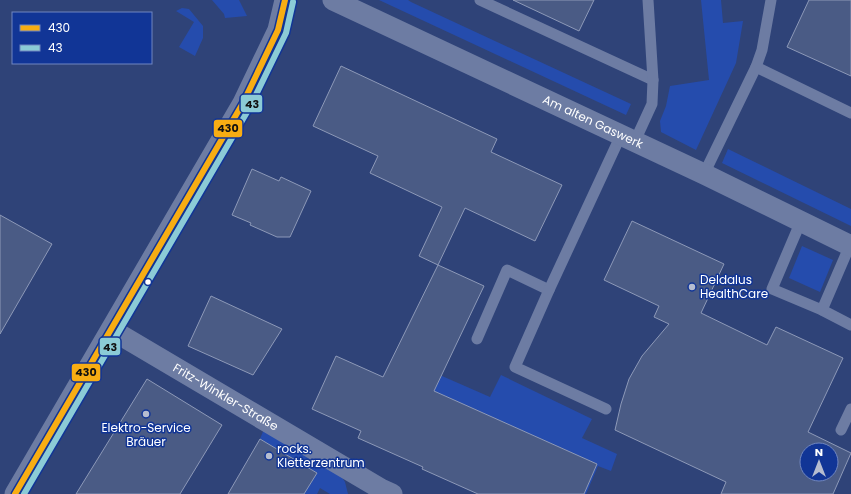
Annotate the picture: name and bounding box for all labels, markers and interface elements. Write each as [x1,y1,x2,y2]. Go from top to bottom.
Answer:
legend [12,12,152,64]
text: 430 [48,19,70,36]
text: 43 [48,39,63,56]
street label: Am alten Gaswerk [540,91,647,153]
line badge: 43 [240,94,263,113]
text: 43 [245,96,259,112]
line badge: 430 [213,119,243,138]
text: 430 [217,120,239,136]
place label: Deldalus HealthCare [700,271,768,302]
unlabelled marker [143,277,153,287]
marker: Deldalus HealthCare [687,282,697,292]
line badge: 43 [99,337,121,356]
text: 43 [103,339,117,355]
street label: Fritz-Winkler-Straße [170,359,282,435]
line badge: 430 [71,363,101,382]
text: 430 [75,364,97,380]
marker: Elektro-Service Bräuer [141,409,151,419]
place label: Elektro-Service Bräuer [101,419,191,450]
place label: rocks. Kletterzentrum [277,440,365,471]
north arrow [799,442,839,482]
text: N [815,444,823,460]
marker: rocks. Kletterzentrum [264,451,274,461]

